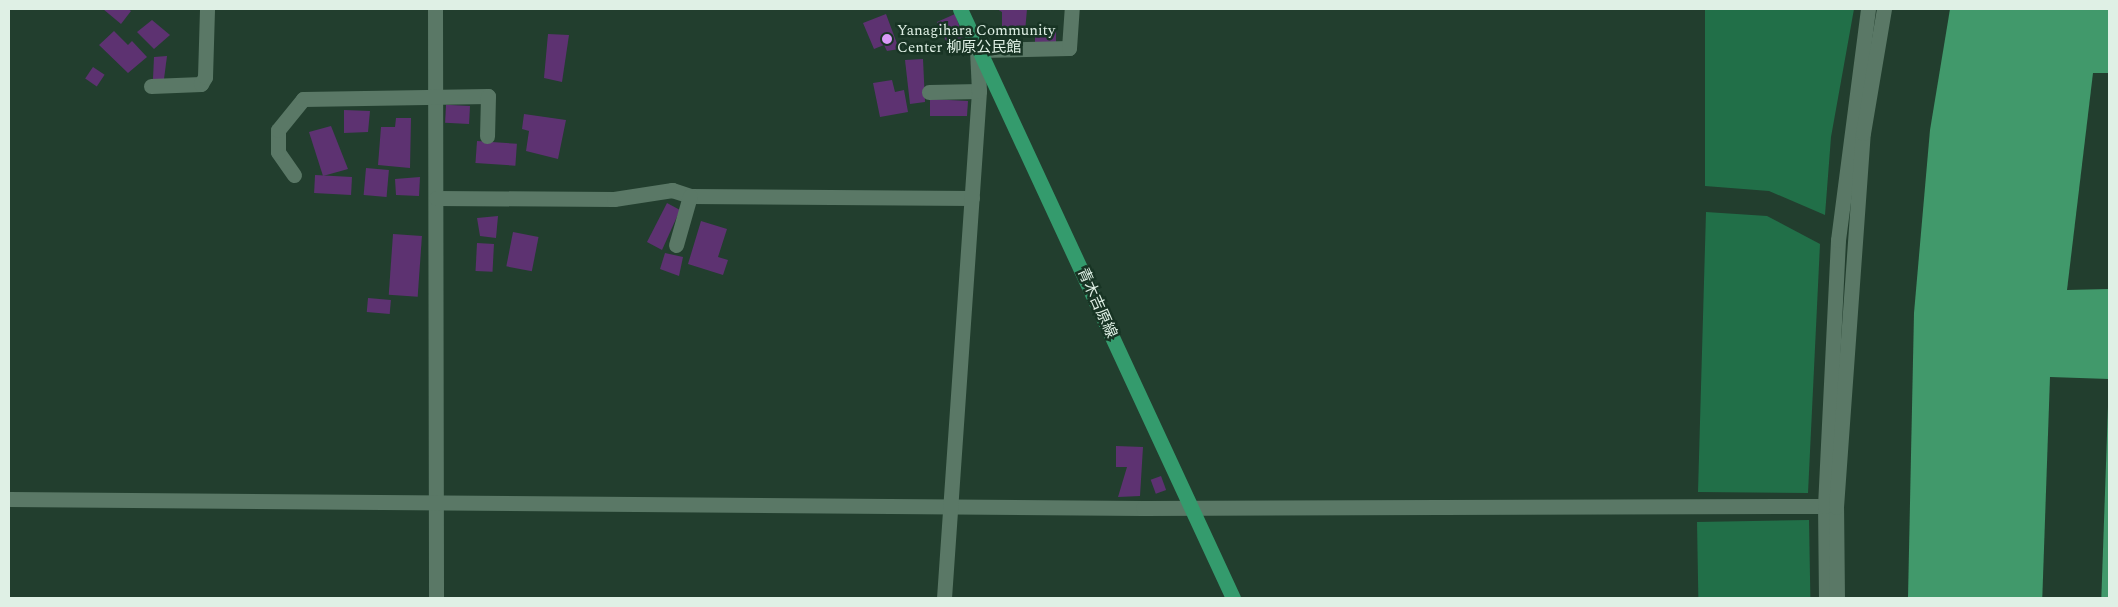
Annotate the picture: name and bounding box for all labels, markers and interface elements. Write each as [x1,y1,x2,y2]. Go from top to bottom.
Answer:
place label: Yanagihara Community Center 柳原公民館 [897,21,1055,56]
marker: Yanagihara Community Center 柳原公民館 [881,33,893,45]
street label: 青木吉原線 [1074,265,1120,341]

